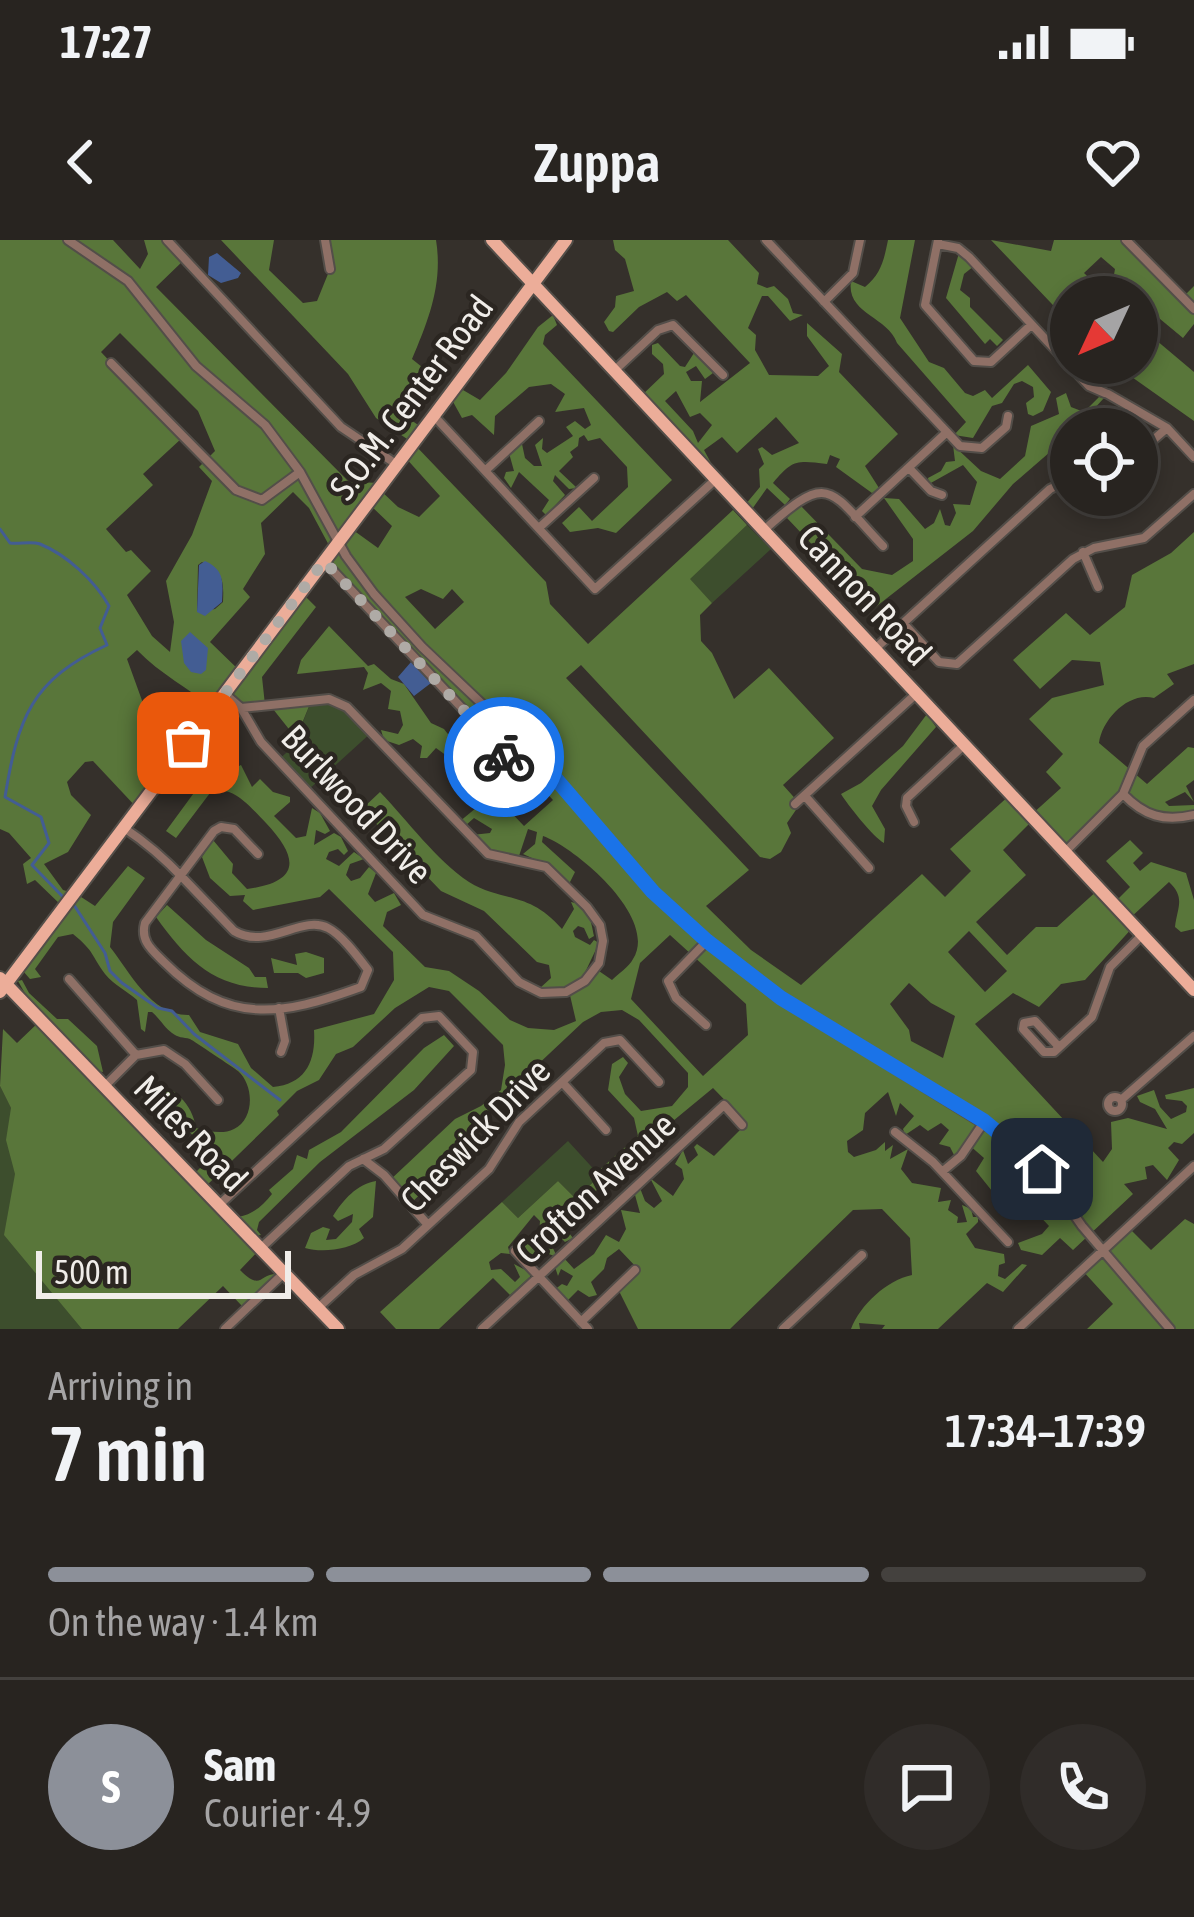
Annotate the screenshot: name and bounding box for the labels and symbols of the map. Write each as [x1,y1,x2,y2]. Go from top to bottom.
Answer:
north arrow [1050,276,1158,384]
street label: S.O.M. Center Road [321,287,501,507]
street label: Cannon Road [790,516,940,674]
pin [137,692,239,794]
courier [444,697,564,817]
street label: Burlwood Drive [273,716,441,892]
street label: Cheswick Drive [392,1050,558,1220]
street label: Miles Road [126,1067,256,1199]
street label: Crofton Avenue [507,1104,683,1272]
pin [991,1118,1093,1220]
scale bar [36,1245,291,1298]

